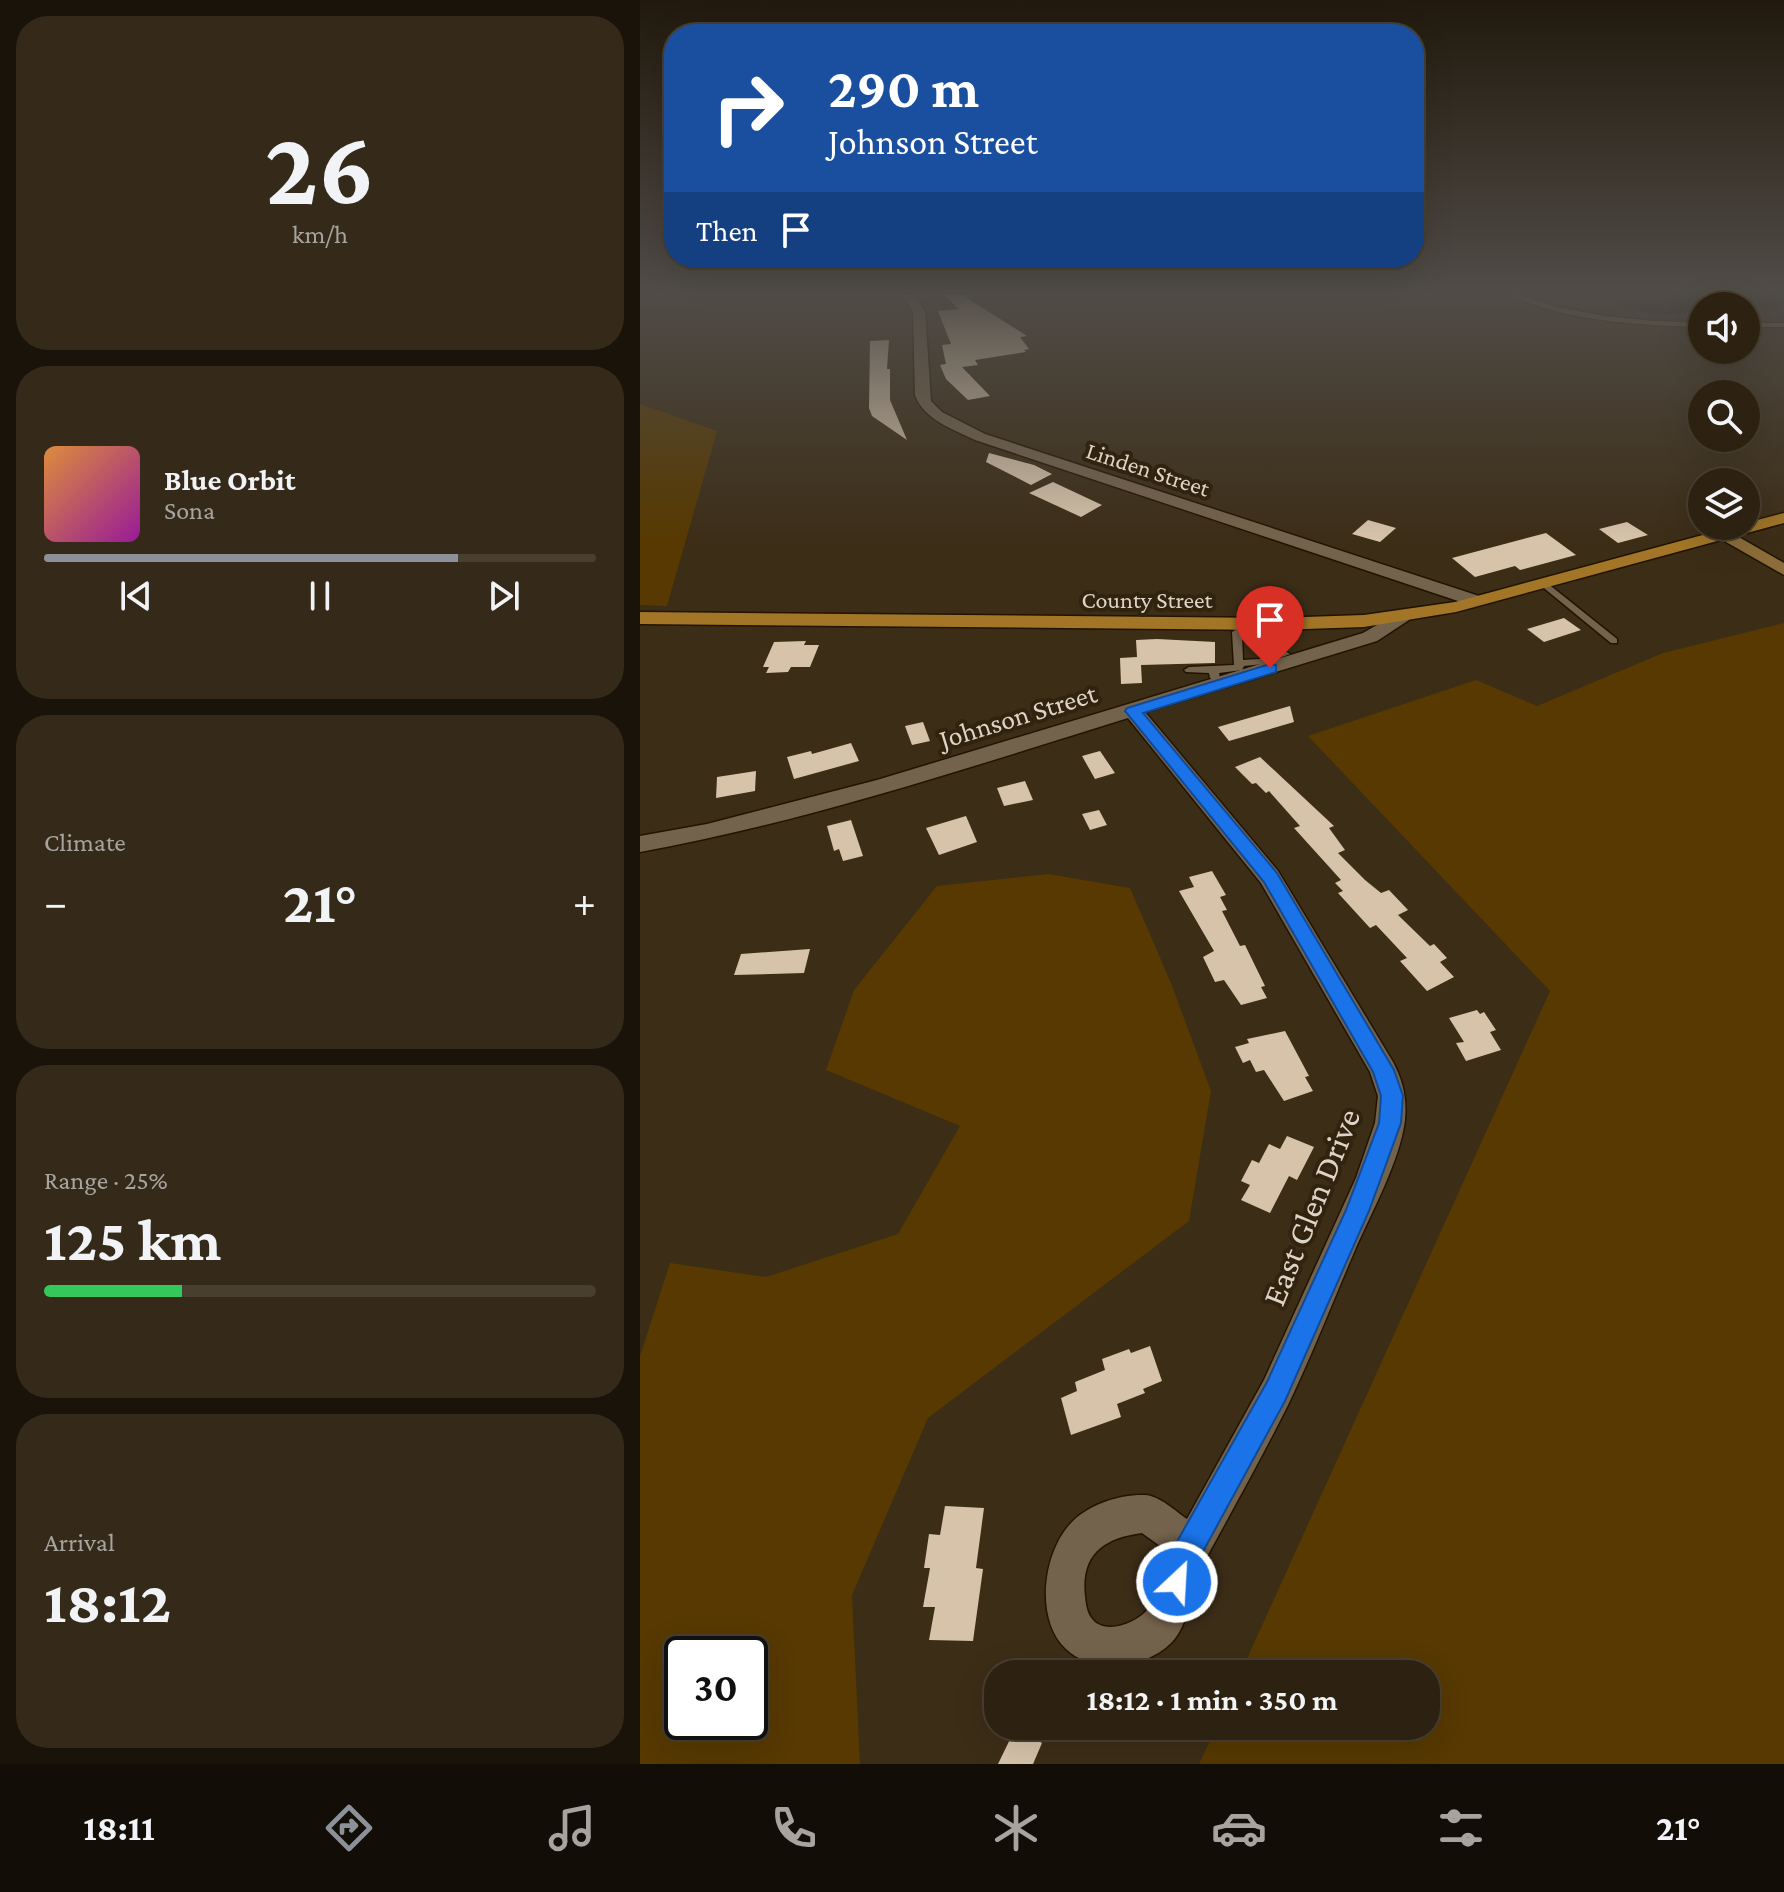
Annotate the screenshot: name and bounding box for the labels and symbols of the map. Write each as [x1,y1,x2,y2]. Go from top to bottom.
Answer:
street label: Linden Street [1083,436,1214,502]
street label: County Street [1081,586,1214,613]
pin [1236,586,1304,668]
street label: Johnson Street [933,677,1101,756]
street label: East Glen Drive [1255,1103,1367,1311]
position arrow [1135,1540,1219,1624]
speed limit sign: 30 [664,1636,768,1740]

